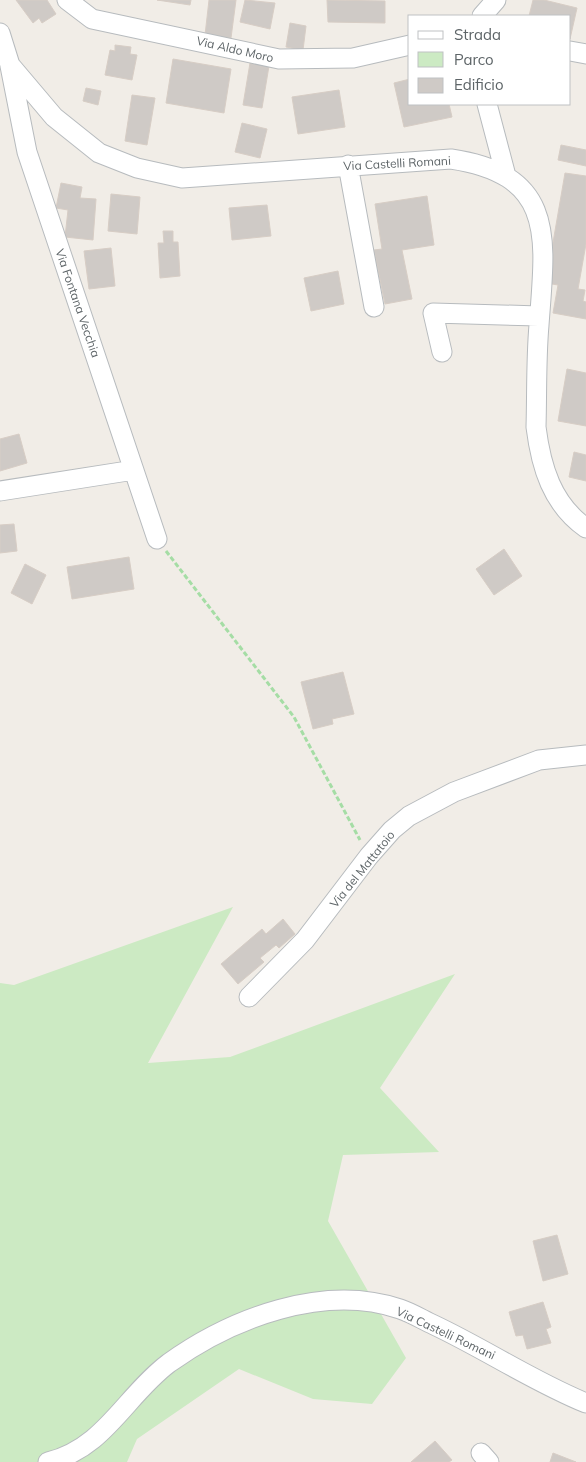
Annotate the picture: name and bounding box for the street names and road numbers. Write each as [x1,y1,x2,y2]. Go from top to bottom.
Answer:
street label: Via Aldo Moro [195,33,275,65]
street label: Via Castelli Romani [343,153,451,173]
street label: Via Fontana Vecchia [52,247,104,359]
street label: Via del Mattatoio [326,827,398,911]
street label: Via Castelli Romani [394,1303,498,1363]

